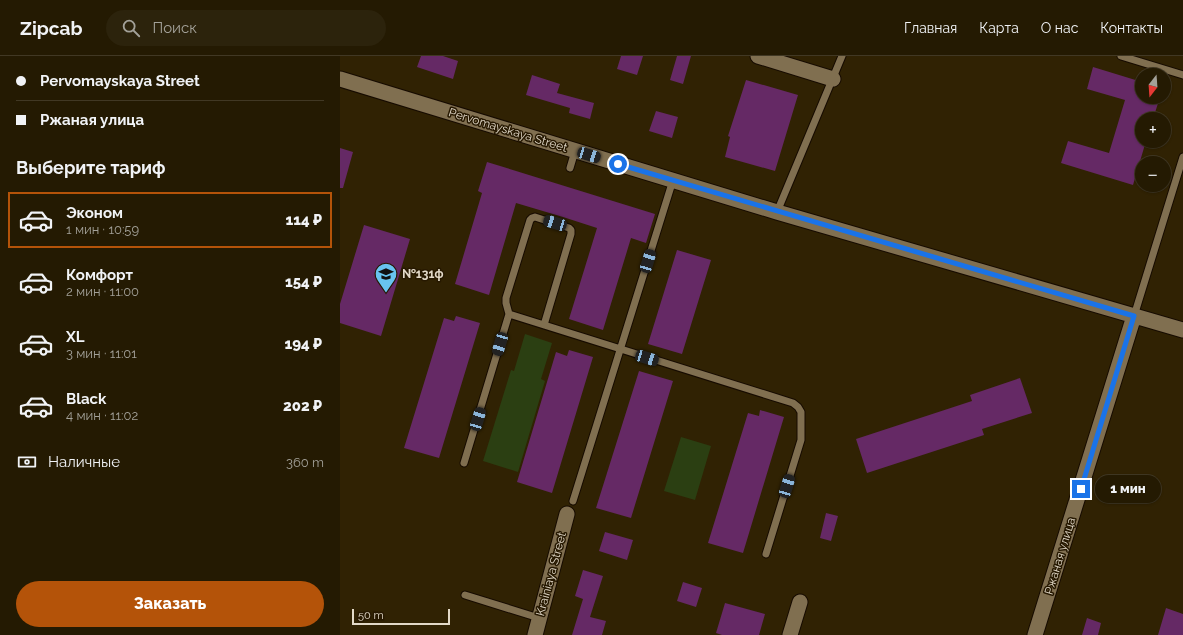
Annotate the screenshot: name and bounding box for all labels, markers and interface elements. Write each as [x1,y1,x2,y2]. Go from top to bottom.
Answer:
search box [106,10,386,46]
text: Zipcab [20,17,82,39]
icon: search [120,17,142,39]
text: Поиск [152,19,197,37]
text: Главная [904,20,957,36]
text: Карта [979,20,1019,36]
text: О нас [1041,20,1078,36]
text: Контакты [1100,20,1163,36]
north arrow [1135,68,1171,104]
map controls [1135,68,1171,192]
text: Pervomayskaya Street [40,72,200,90]
street label: Pervomayskaya Street [447,105,569,155]
text: Ржаная улица [40,111,144,129]
button: + [1135,112,1171,148]
car [576,146,602,164]
route start [609,155,627,173]
button: − [1135,156,1171,192]
text: Выберите тариф [16,157,166,178]
icon: car [18,202,54,238]
text: Эконом [66,204,123,222]
text: 114 ₽ [285,211,322,229]
car [542,214,568,232]
text: 1 мин · 10:59 [66,222,139,237]
car [639,248,657,274]
school or university icon: №131ф [373,261,399,294]
icon: car [18,264,54,300]
text: Комфорт [66,266,133,284]
place label: №131ф [402,267,443,281]
text: 154 ₽ [285,273,322,291]
text: 2 мин · 11:00 [66,284,139,299]
icon: car [18,326,54,362]
text: XL [66,328,84,346]
car [491,331,509,357]
text: 194 ₽ [284,335,322,353]
text: 3 мин · 11:01 [66,346,137,361]
car [634,349,660,367]
icon: car [18,388,54,424]
text: Black [66,390,106,408]
text: 202 ₽ [283,397,322,415]
car [469,406,487,432]
text: 4 мин · 11:02 [66,408,138,423]
icon: cash [16,451,38,473]
text: Наличные [48,453,120,471]
text: 360 m [286,455,324,470]
car [778,473,796,499]
callout: 1 мин [1095,475,1161,503]
route end [1072,480,1090,498]
text: 1 мин [1110,481,1146,496]
street label: Ржаная улица [1042,516,1078,596]
street label: Krainiaya Street [533,531,569,617]
button: Заказать [16,581,324,627]
scale bar [352,607,450,626]
text: 50 m [358,609,384,622]

